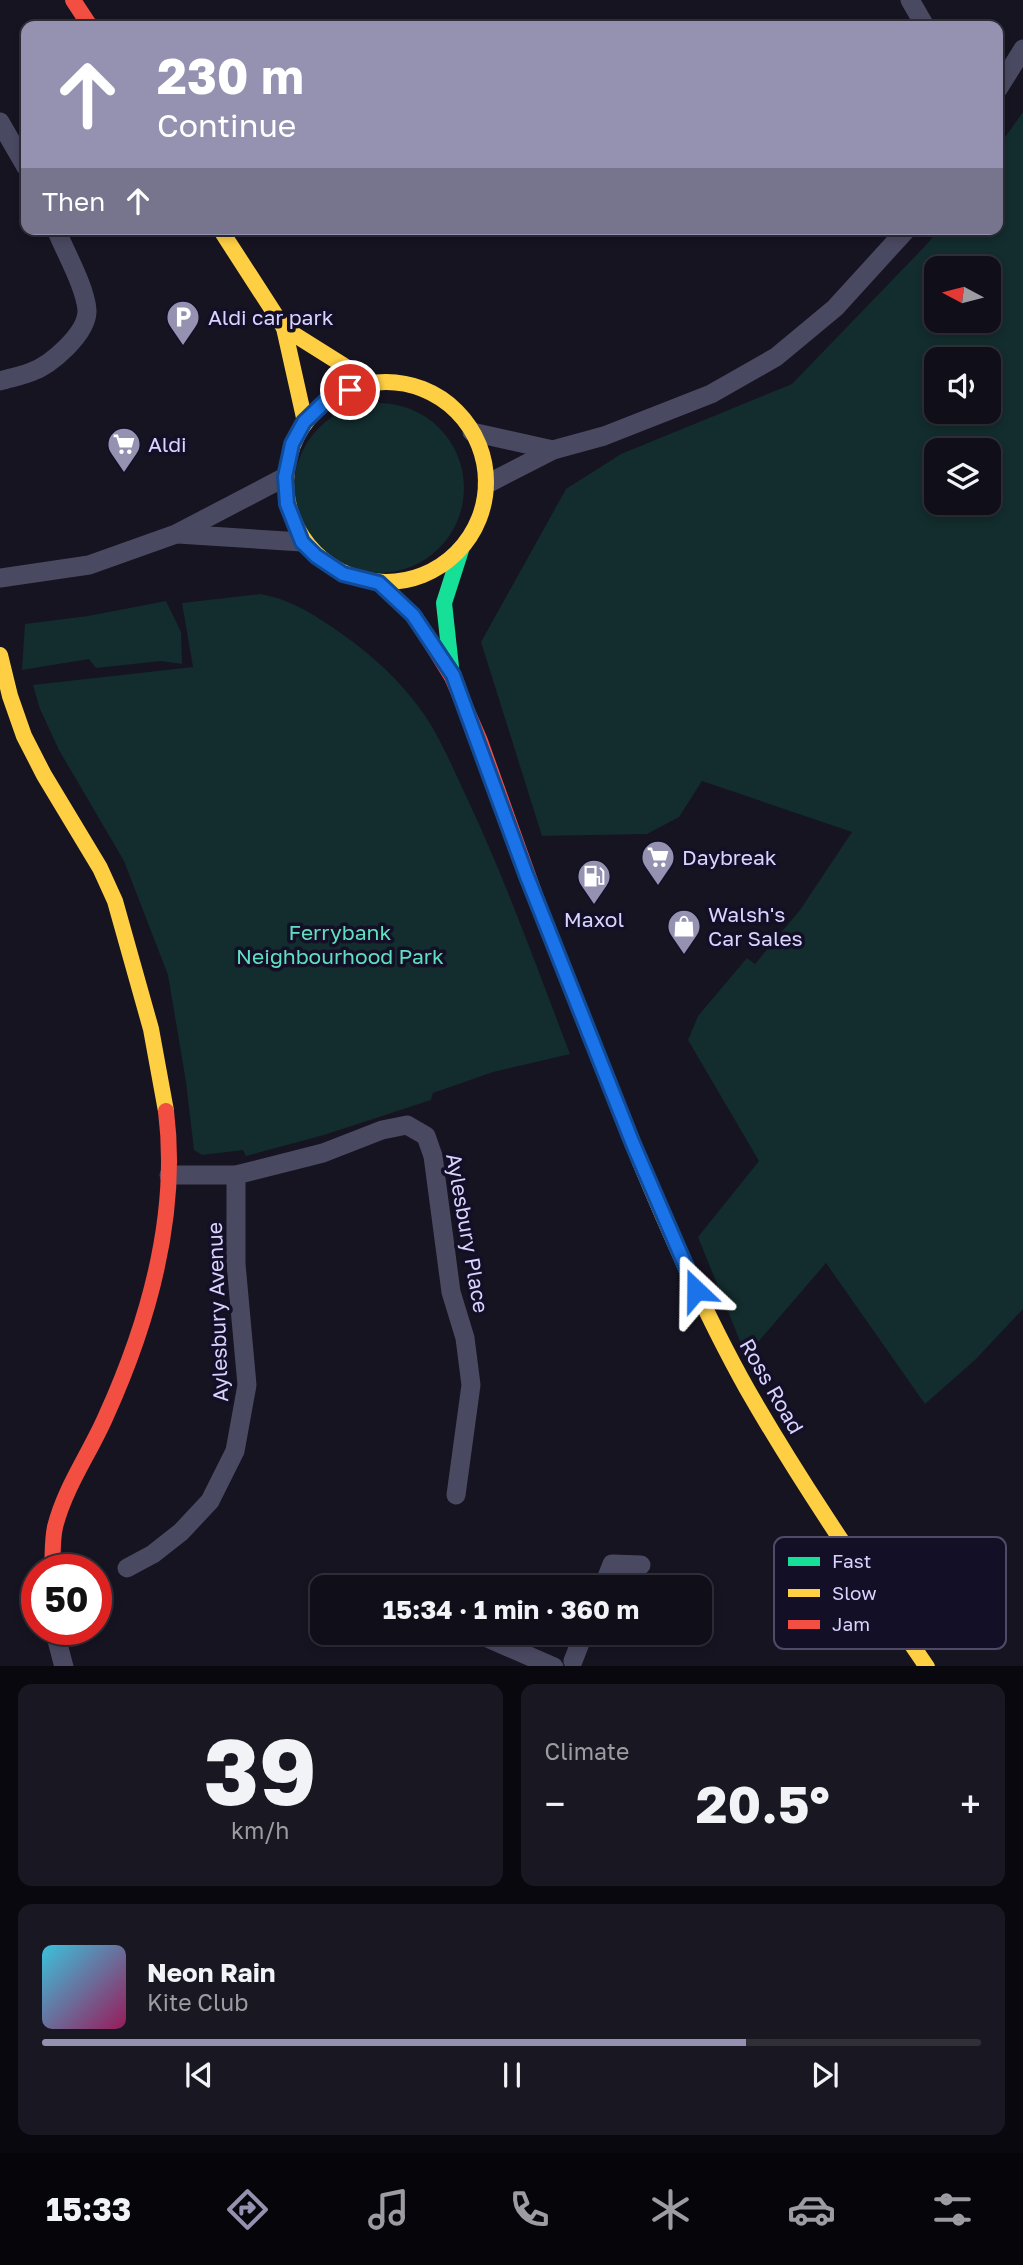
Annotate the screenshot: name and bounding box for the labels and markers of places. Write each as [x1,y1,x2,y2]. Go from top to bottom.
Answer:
parking icon: Aldi car park [164,298,202,347]
place label: Aldi car park [208,304,334,330]
pin [320,360,380,420]
supermarket icon: Aldi [105,425,143,474]
place label: Aldi [148,431,187,457]
supermarket icon: Daybreak [639,838,677,887]
place label: Daybreak [682,844,777,870]
fuel station icon: Maxol [575,857,613,906]
place label: Walsh's Car Sales [708,901,803,951]
place label: Maxol [564,906,624,932]
shop icon: Walsh's Car Sales [665,907,703,956]

